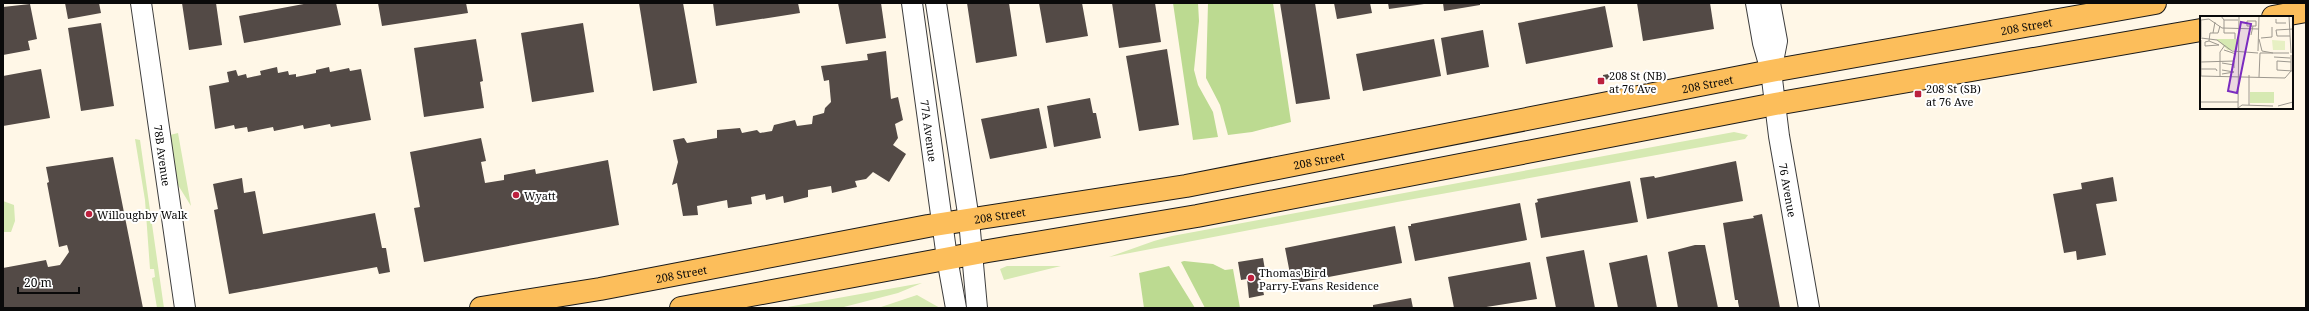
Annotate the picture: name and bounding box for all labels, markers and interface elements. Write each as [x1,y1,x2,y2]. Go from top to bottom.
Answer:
street label: 208 Street [1999,14,2053,38]
inset map [2200,16,2293,109]
place label: 208 St (NB) at 76 Ave [1609,68,1666,96]
street label: 208 Street [1680,71,1735,96]
marker: 208 St (NB) at 76 Ave [1596,76,1606,86]
place label: 208 St (SB) at 76 Ave [1926,81,1981,109]
marker: 208 St (SB) at 76 Ave [1913,89,1923,99]
street label: 77A Avenue [918,99,941,163]
street label: 78B Avenue [151,124,175,187]
street label: 208 Street [1292,147,1346,172]
street label: 76 Avenue [1776,162,1801,218]
place label: Wyatt [524,188,556,203]
marker: Wyatt [511,190,521,200]
street label: 208 Street [973,203,1027,226]
place label: Willoughby Walk [97,207,188,222]
marker: Willoughby Walk [84,209,94,219]
street label: 208 Street [654,261,708,286]
place label: Thomas Bird Parry-Evans Residence [1259,265,1379,293]
scale bar [18,269,79,295]
marker: Thomas Bird Parry-Evans Residence [1246,273,1256,283]
text: 20 m [24,274,52,291]

